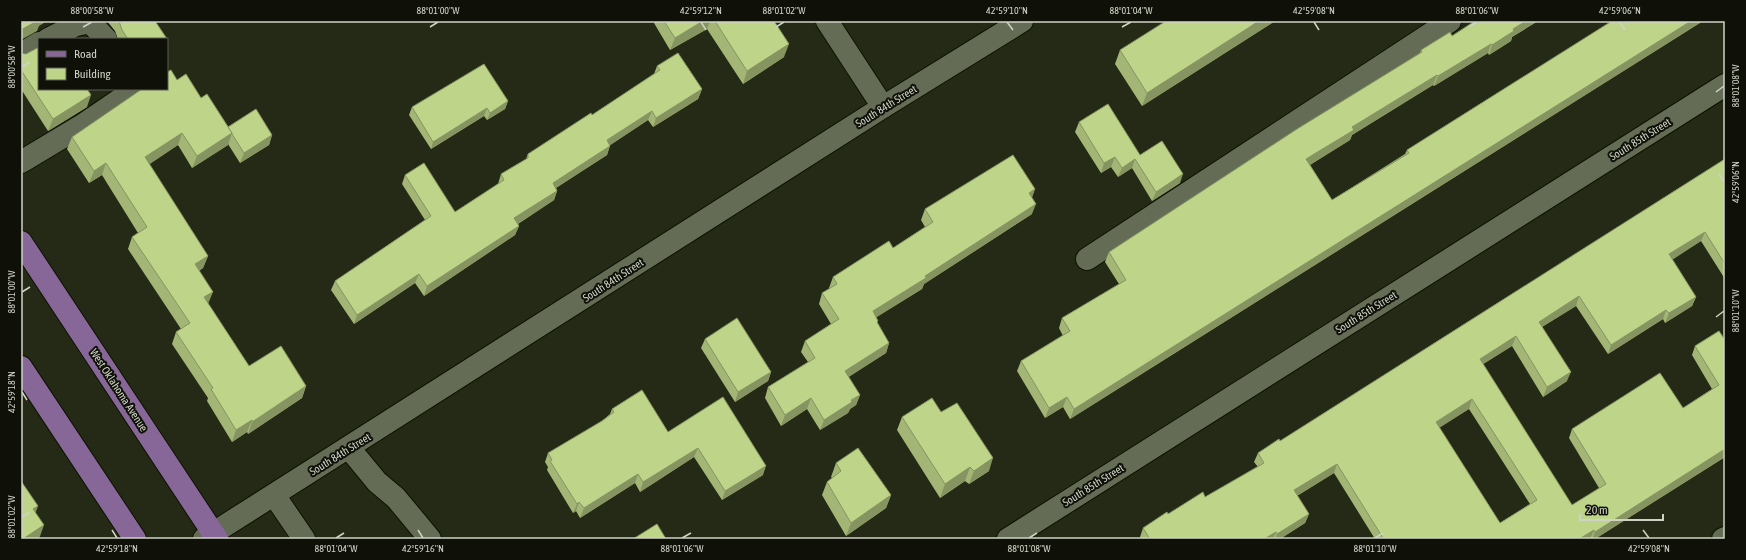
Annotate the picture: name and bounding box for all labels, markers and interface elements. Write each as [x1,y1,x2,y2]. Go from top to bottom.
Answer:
text: 88°00'58"W [70,5,114,16]
text: 88°01'00"W [416,5,460,16]
text: 42°59'12"N [680,5,722,16]
text: 88°01'02"W [762,5,806,16]
text: 42°59'10"N [986,5,1028,16]
text: 88°01'04"W [1109,5,1153,16]
text: 42°59'08"N [1293,5,1335,16]
text: 88°01'06"W [1455,5,1499,16]
text: 42°59'06"N [1599,5,1641,16]
legend [38,38,168,90]
text: 88°00'58"W [6,45,17,89]
text: Road [74,47,97,61]
text: 88°01'08"W [1730,64,1741,108]
text: Building [74,67,112,81]
street label: South 84th Street [853,82,919,130]
street label: South 85th Street [1607,115,1673,163]
text: 42°59'06"N [1730,161,1741,203]
street label: South 84th Street [581,256,645,304]
text: 88°01'00"W [6,270,17,314]
street label: South 85th Street [1333,288,1399,336]
text: 88°01'10"W [1730,289,1741,333]
street label: West Oklahoma Avenue [88,346,150,434]
text: 42°59'18"N [6,371,17,413]
street label: South 84th Street [307,430,373,478]
street label: South 85th Street [1060,461,1126,509]
text: 88°01'02"W [6,495,17,539]
scale bar [1580,496,1663,522]
text: 20 m [1586,503,1608,517]
text: 42°59'18"N [96,543,138,554]
text: 88°01'04"W [314,543,358,554]
text: 42°59'16"N [402,543,444,554]
text: 88°01'06"W [660,543,704,554]
text: 88°01'08"W [1007,543,1051,554]
text: 88°01'10"W [1353,543,1397,554]
text: 42°59'08"N [1628,543,1670,554]

